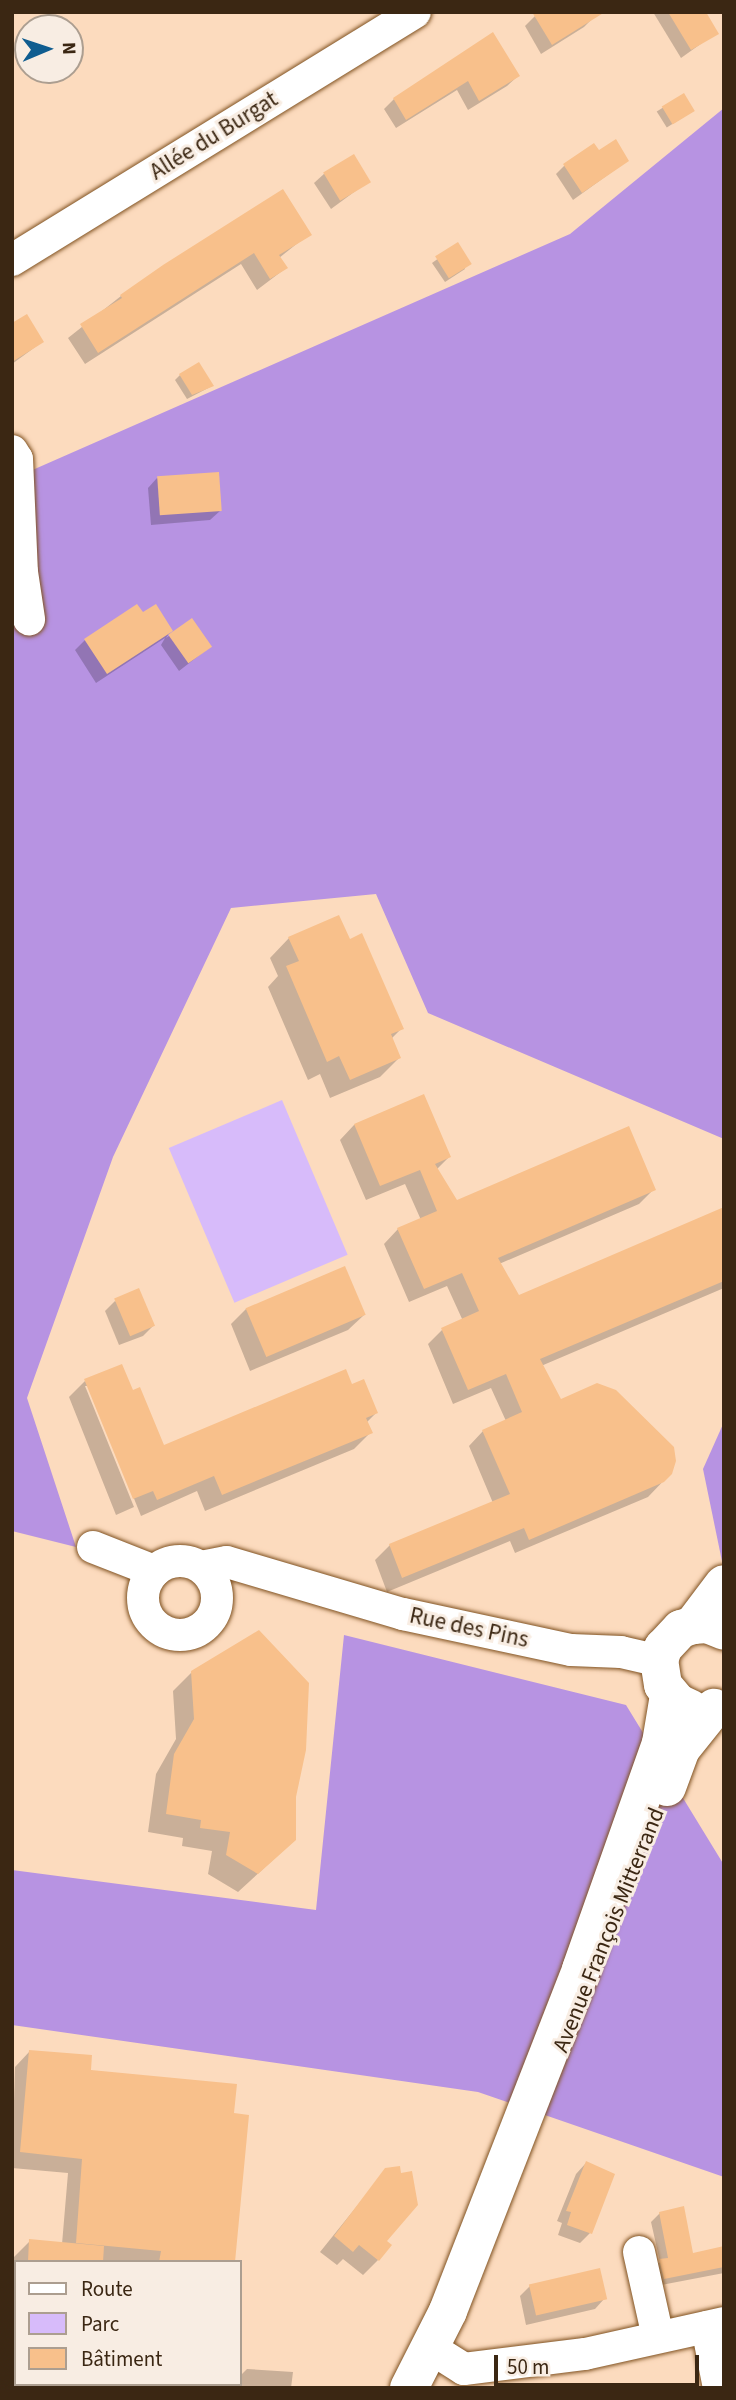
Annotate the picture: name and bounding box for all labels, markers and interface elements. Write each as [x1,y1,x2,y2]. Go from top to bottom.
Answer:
north arrow [14,14,84,84]
text: N [55,42,82,55]
street label: Allée du Burgat [145,86,283,186]
street label: Rue des Pins [407,1602,531,1654]
street label: Avenue François Mitterrand [547,1804,671,2056]
legend [14,2260,242,2386]
text: Route [81,2274,133,2304]
text: Parc [81,2309,119,2339]
scale bar [498,2340,703,2384]
text: Bâtiment [81,2344,162,2374]
text: 50 m [507,2352,549,2382]

